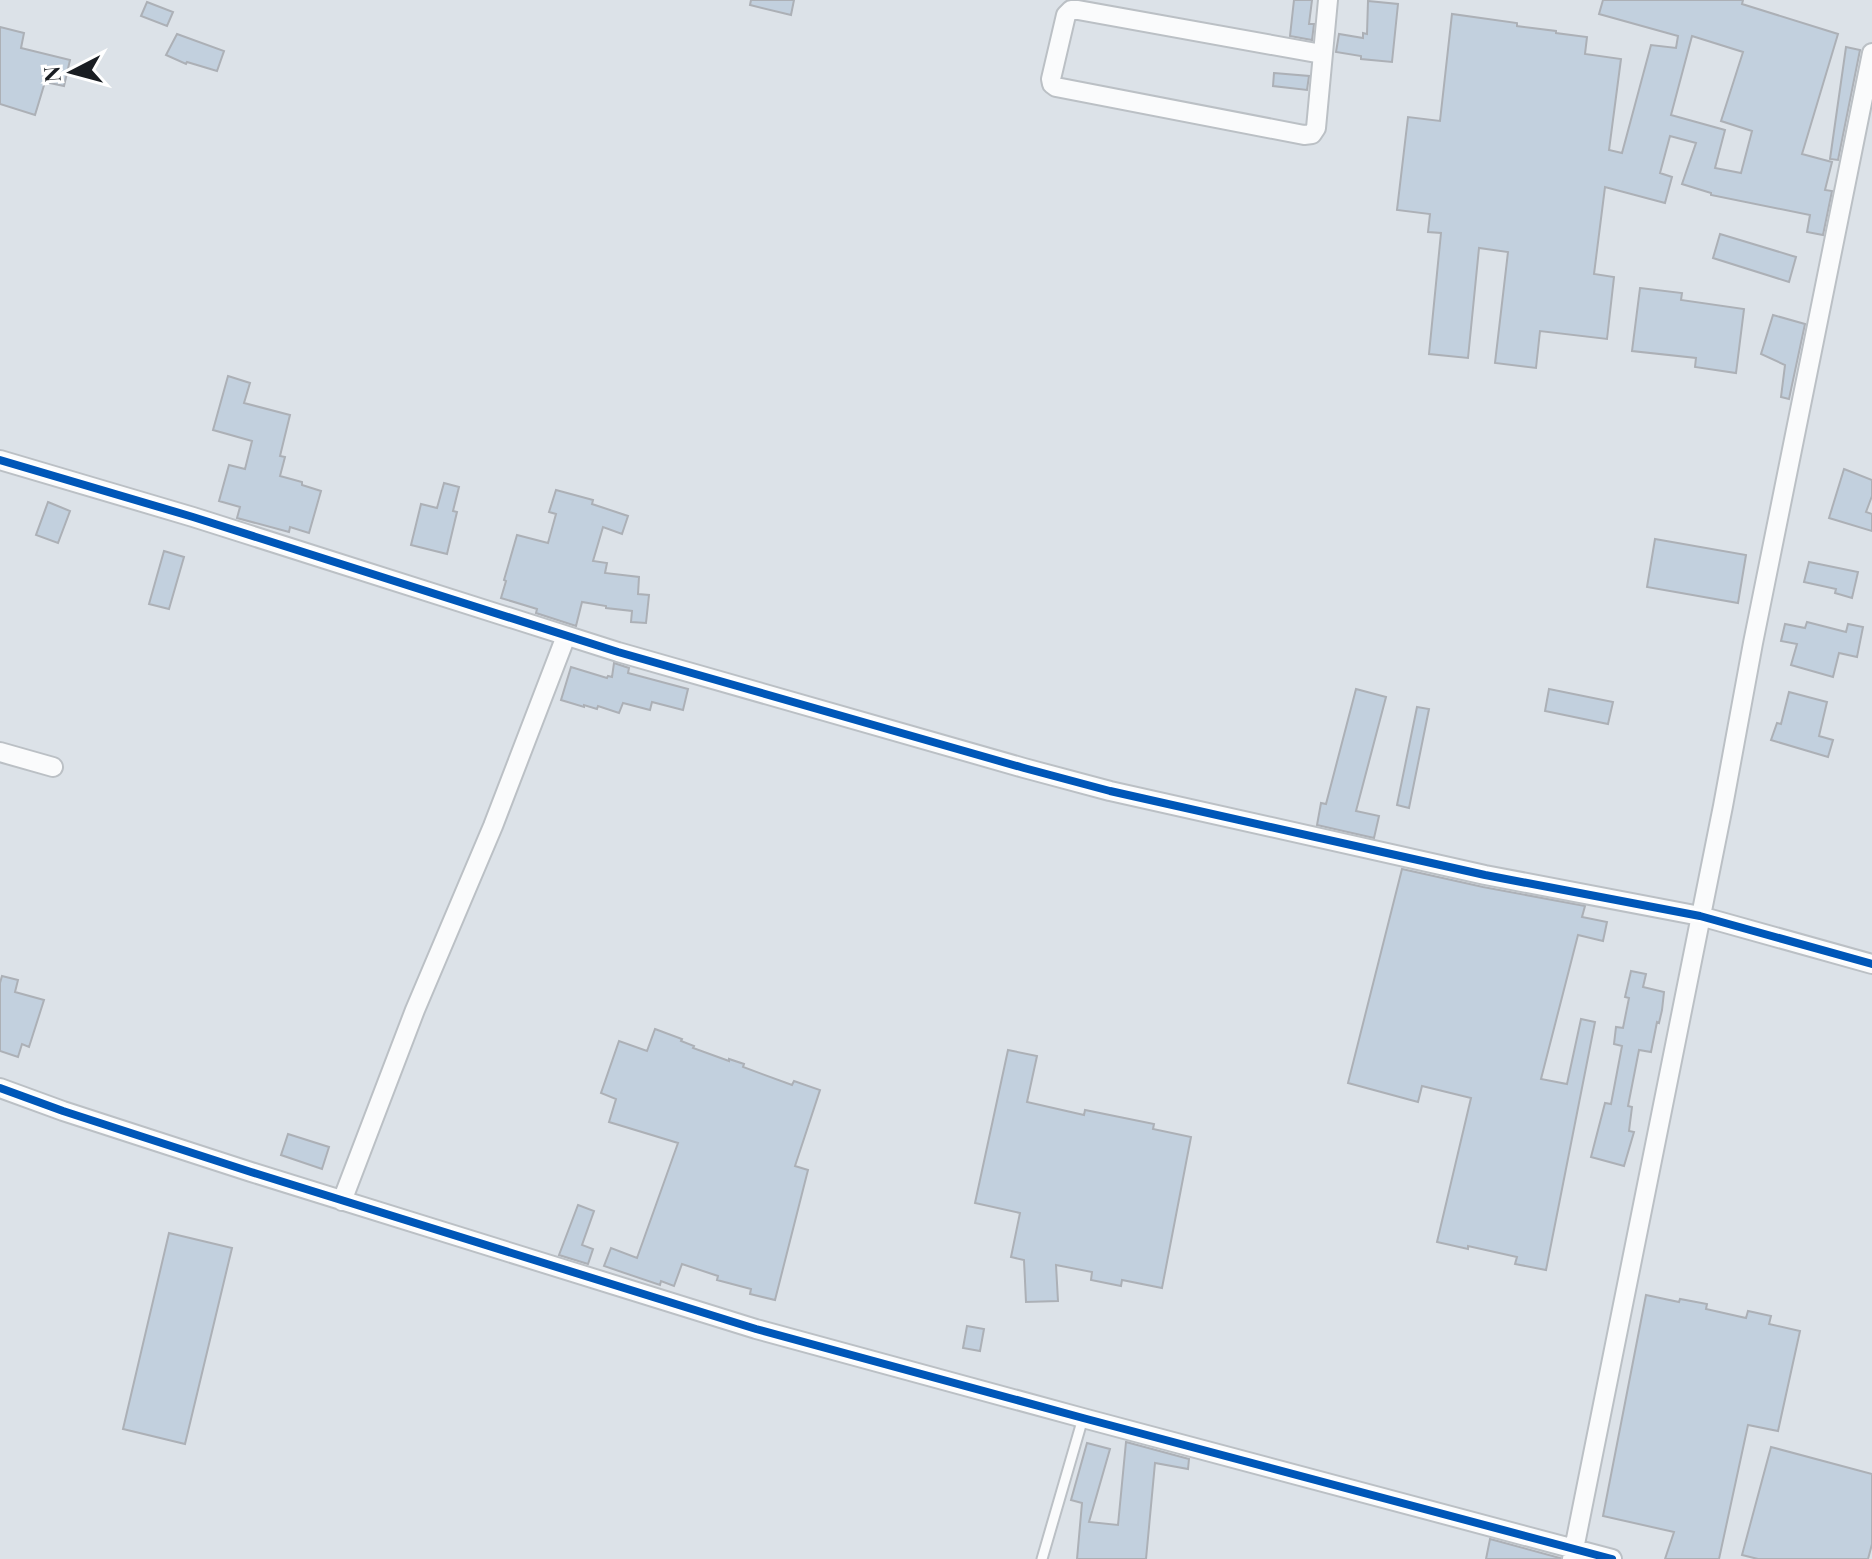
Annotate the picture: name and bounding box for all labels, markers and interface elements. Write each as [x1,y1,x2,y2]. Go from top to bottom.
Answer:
north arrow [32,32,112,112]
text: N [35,65,67,84]

